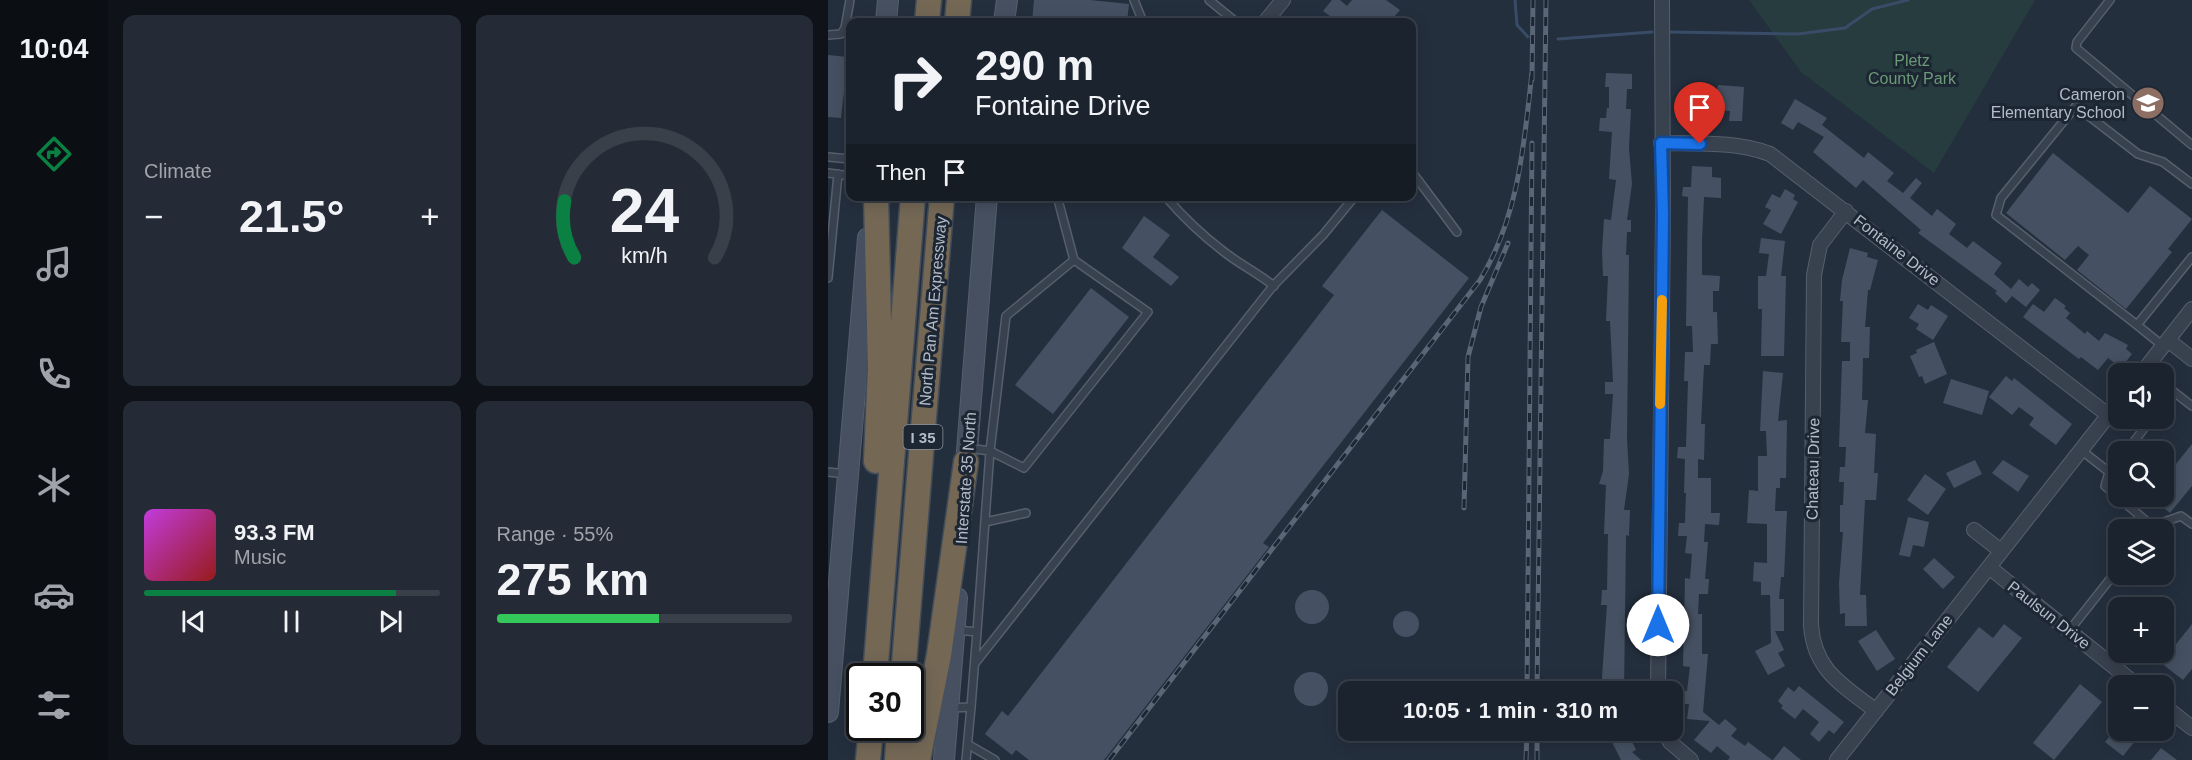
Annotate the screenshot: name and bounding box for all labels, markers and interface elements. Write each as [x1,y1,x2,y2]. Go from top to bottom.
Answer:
text: 10:04 [19,34,89,64]
icon: right [876,42,954,120]
text: 290 m [975,42,1094,89]
park label: Pletz County Park [1868,52,1957,87]
pin [1674,82,1725,144]
school or university icon: Cameron Elementary School [2130,85,2166,121]
place label: Cameron Elementary School [1991,86,2125,121]
text: Fontaine Drive [975,91,1151,121]
icon: arrive [1683,91,1716,124]
icon: directions [33,133,75,175]
icon: arrive [938,156,971,189]
text: Climate [144,160,212,182]
text: Then [876,160,926,185]
text: 24 [610,176,679,245]
text: 21.5° [239,191,345,242]
text: − [144,198,163,235]
text: + [420,198,440,235]
street label: Fontaine Drive [1851,211,1943,289]
street label: North Pan Am Expressway [916,215,950,407]
icon: music [33,243,75,285]
text: km/h [621,244,667,268]
icon: phone [33,353,75,395]
map controls [2108,363,2174,741]
button: sound [2108,363,2174,429]
street label: Interstate 35 North [953,411,979,545]
street label: Chateau Drive [1804,418,1822,520]
road number: I 35 [904,425,943,449]
button: search [2108,441,2174,507]
icon: climate [33,464,75,506]
button: layers [2108,519,2174,585]
text: 93.3 FM [234,520,315,545]
text: Range · 55% [497,523,613,545]
text: Music [234,546,286,568]
text: 275 km [497,554,649,605]
icon: car [33,574,75,616]
street label: Paulsun Drive [2005,578,2094,652]
position arrow [1626,593,1690,657]
button: + [2108,597,2174,663]
icon: previous [177,605,210,638]
icon: pause [275,605,308,638]
icon: next [374,605,407,638]
street label: Belgium Lane [1882,611,1956,699]
speed limit sign: 30 [846,663,924,741]
button: − [2108,675,2174,741]
icon: filters [33,684,75,726]
text: 10:05 · 1 min · 310 m [1403,698,1618,723]

